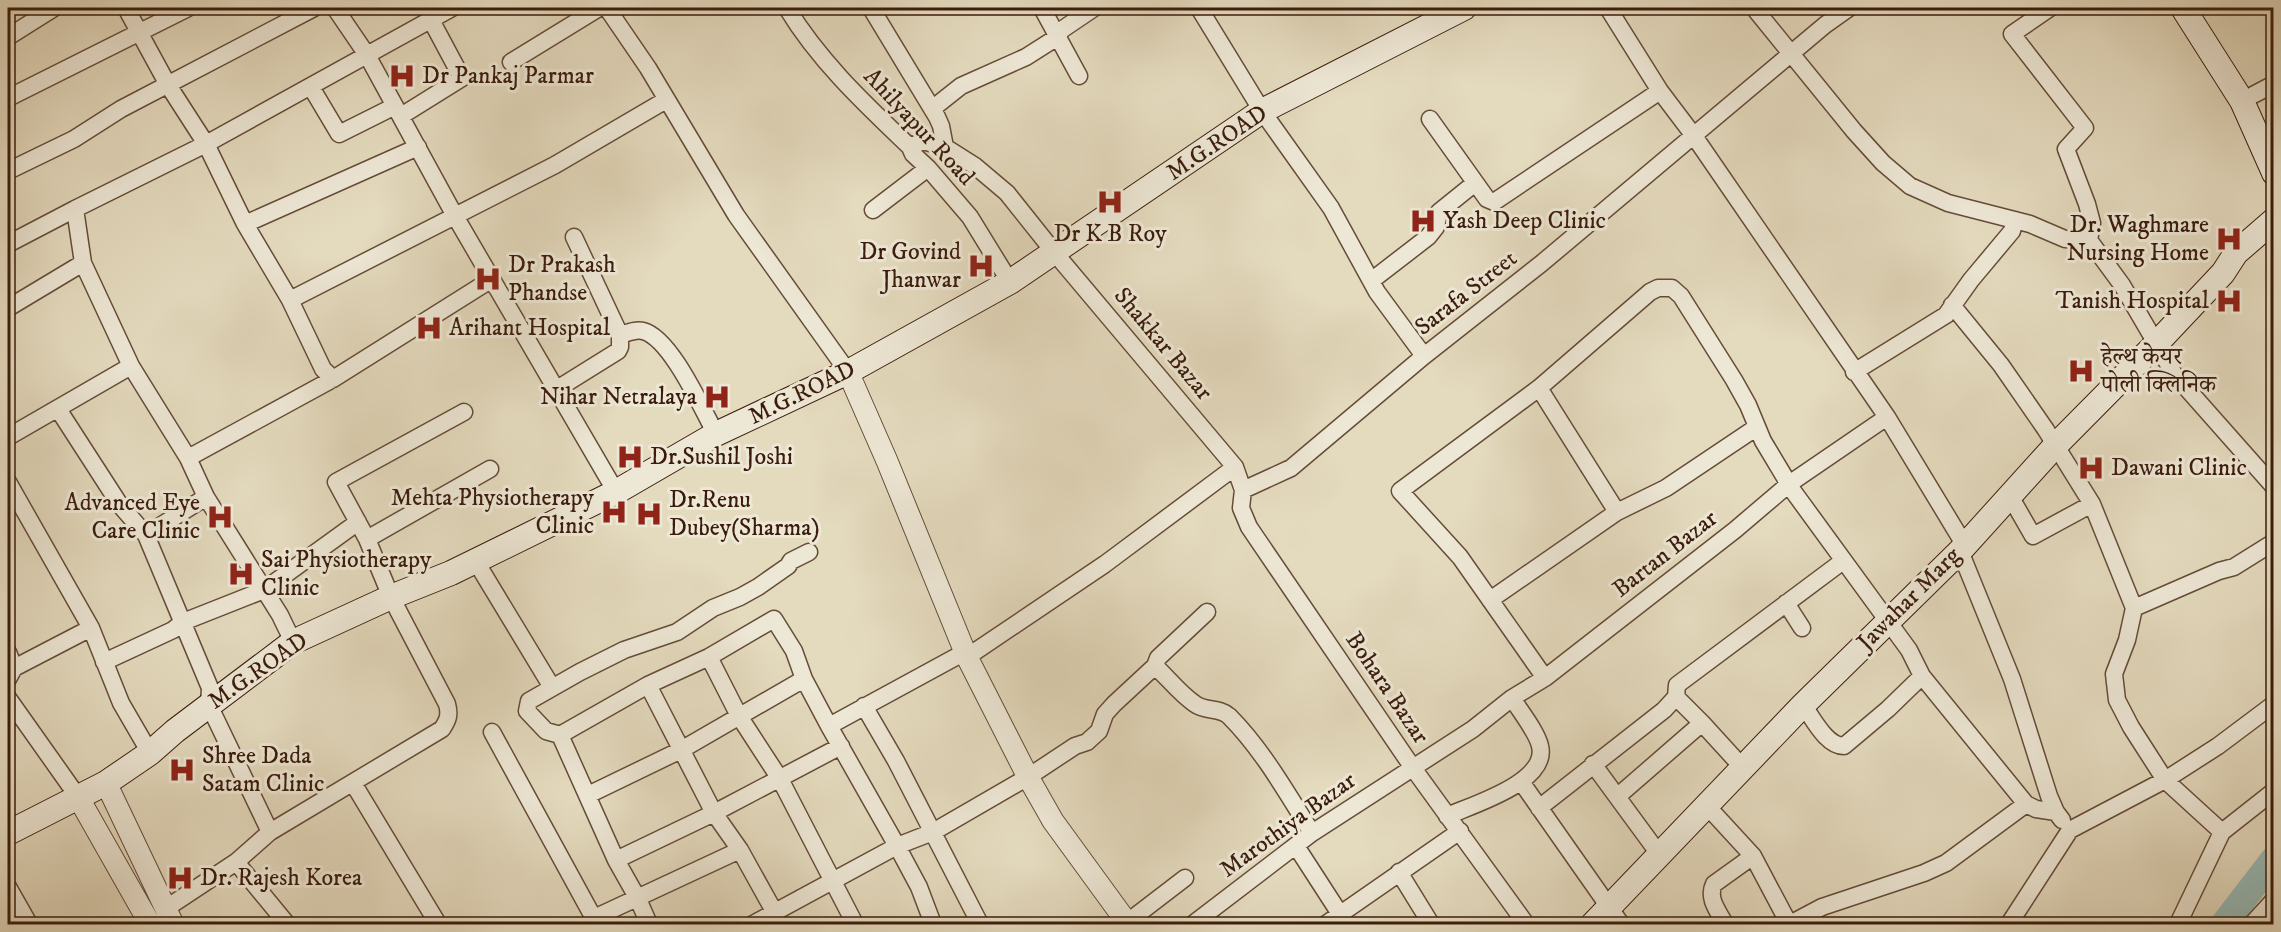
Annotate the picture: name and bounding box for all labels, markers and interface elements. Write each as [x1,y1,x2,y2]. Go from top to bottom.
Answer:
hospital icon: Dr Pankaj Parmar [387,61,417,91]
place label: Dr Pankaj Parmar [422,61,594,91]
street label: Ahilyapur Road [857,62,981,192]
street label: M.G.ROAD [1161,98,1273,188]
hospital icon: Dr K B Roy [1095,187,1125,217]
hospital icon: Yash Deep Clinic [1408,206,1438,236]
place label: Yash Deep Clinic [1443,206,1606,236]
place label: Dr. Waghmare Nursing Home [2066,210,2209,268]
place label: Dr K B Roy [1053,219,1167,249]
hospital icon: Dr. Waghmare Nursing Home [2214,224,2244,254]
place label: Dr Govind Jhanwar [859,237,961,295]
street label: Sarafa Street [1409,244,1523,342]
place label: Dr Prakash Phandse [508,250,616,308]
hospital icon: Dr Govind Jhanwar [966,251,996,281]
hospital icon: Dr Prakash Phandse [473,264,503,294]
street label: Shakkar Bazar [1107,281,1219,407]
place label: Tanish Hospital [2056,286,2210,316]
hospital icon: Tanish Hospital [2214,286,2244,316]
hospital icon: Arihant Hospital [414,313,444,343]
place label: Arihant Hospital [449,313,611,343]
place label: हेल्थ केयर पोली क्लिनिक [2100,342,2218,400]
street label: M.G.ROAD [744,354,860,432]
hospital icon: हेल्थ केयर पोली क्लिनिक [2066,356,2096,386]
place label: Nihar Netralaya [540,382,698,412]
hospital icon: Nihar Netralaya [702,382,732,412]
hospital icon: Dr.Sushil Joshi [615,442,645,472]
place label: Dr.Sushil Joshi [650,442,793,472]
hospital icon: Dawani Clinic [2076,453,2106,483]
place label: Dawani Clinic [2111,453,2247,483]
place label: Mehta Physiotherapy Clinic [391,483,595,541]
place label: Dr.Renu Dubey(Sharma) [669,485,820,543]
place label: Advanced Eye Care Clinic [64,488,200,546]
hospital icon: Mehta Physiotherapy Clinic [599,497,629,527]
hospital icon: Dr.Renu Dubey(Sharma) [634,499,664,529]
hospital icon: Advanced Eye Care Clinic [205,502,235,532]
street label: Bartan Bazar [1607,504,1723,604]
street label: Jawahar Marg [1849,541,1967,659]
place label: Sai Physiotherapy Clinic [261,545,432,603]
hospital icon: Sai Physiotherapy Clinic [226,559,256,589]
street label: M.G.ROAD [202,626,314,716]
street label: Bohara Bazar [1339,626,1435,750]
place label: Shree Dada Satam Clinic [202,741,324,799]
hospital icon: Shree Dada Satam Clinic [167,755,197,785]
street label: Marothiya Bazar [1214,766,1362,884]
hospital icon: Dr. Rajesh Korea [165,863,195,893]
place label: Dr. Rajesh Korea [200,863,363,893]

